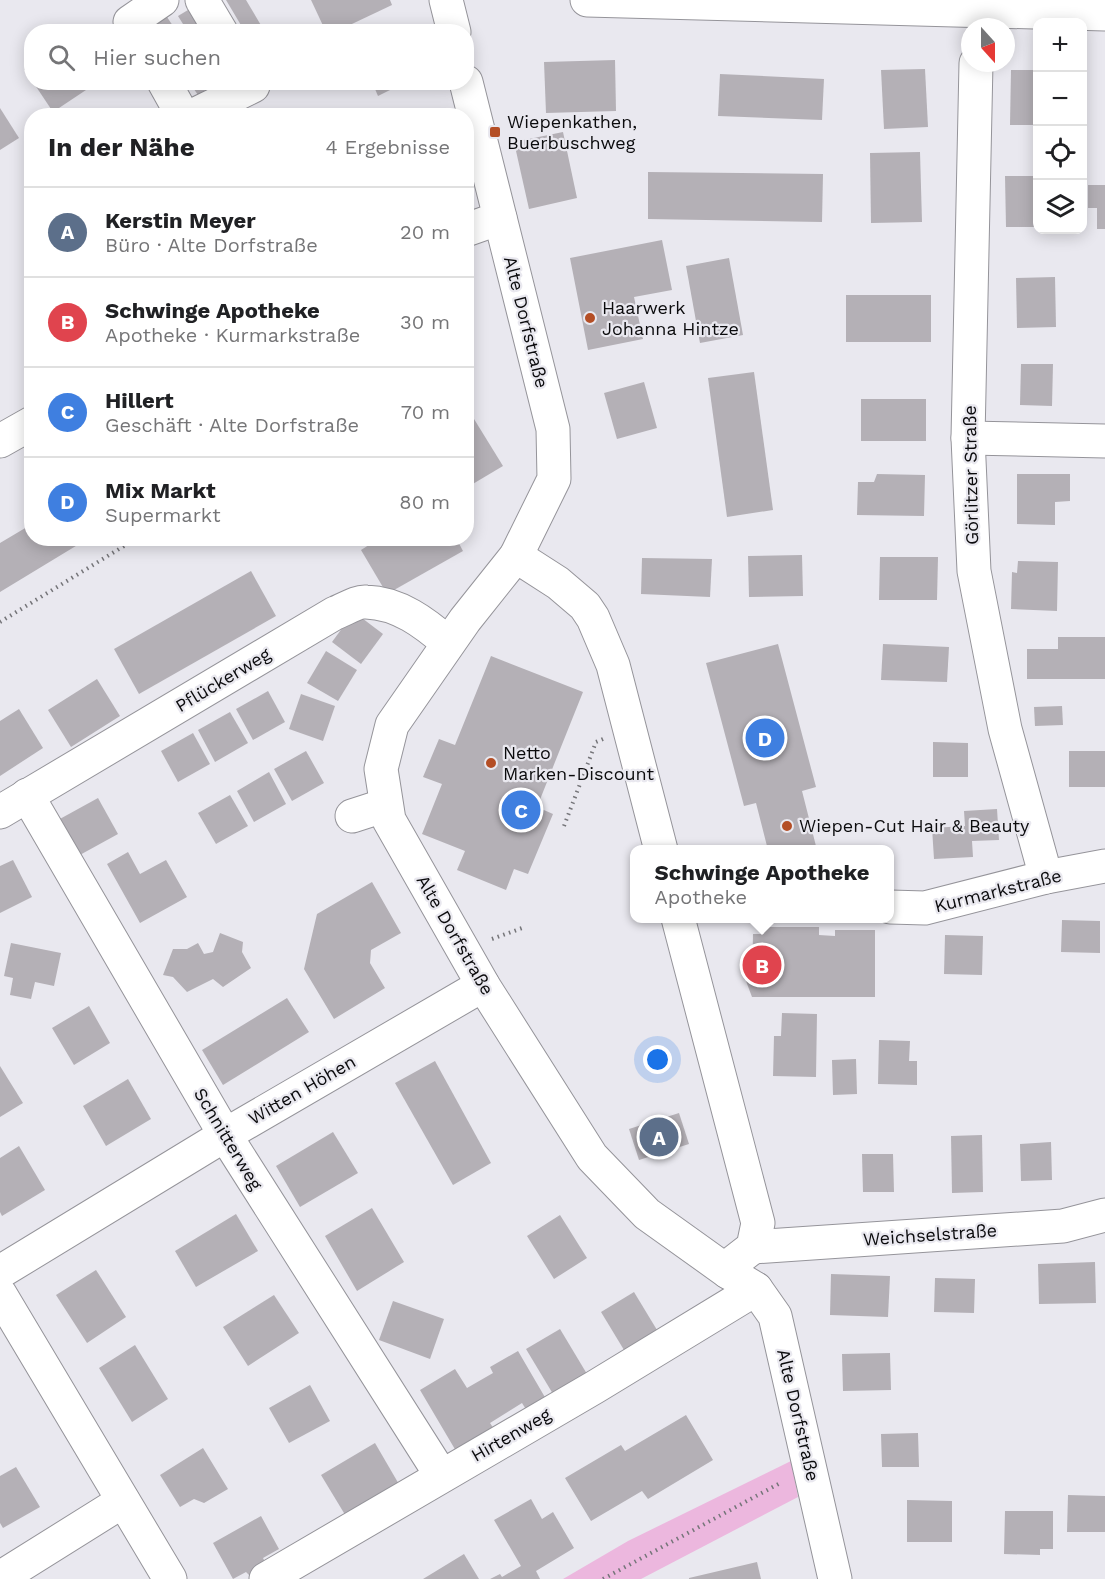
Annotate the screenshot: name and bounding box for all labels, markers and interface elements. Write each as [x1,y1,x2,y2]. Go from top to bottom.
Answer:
north arrow [961,18,1015,72]
map controls [1033,18,1087,234]
button: + [1033,18,1087,72]
search box [24,24,474,90]
icon: search [45,41,78,74]
text: Hier suchen [93,45,221,70]
button: − [1033,72,1087,126]
place label: Wiepenkathen, Buerbuschweg [507,111,637,153]
marker: Wiepenkathen, Buerbuschweg [488,125,502,139]
button: locate [1033,126,1087,180]
text: In der Nähe [48,132,195,162]
text: 4 Ergebnisse [326,135,450,159]
button: layers [1033,180,1087,234]
text: Kerstin Meyer [105,208,256,233]
text: A [61,220,74,244]
text: 20 m [400,220,450,244]
text: Büro · Alte Dorfstraße [105,233,318,257]
street label: Alte Dorfstraße [500,254,553,390]
place label: Haarwerk Johanna Hintze [602,297,739,339]
text: Schwinge Apotheke [105,298,320,323]
text: B [61,310,74,334]
text: 30 m [400,310,450,334]
marker: Haarwerk Johanna Hintze [583,311,597,325]
text: Apotheke · Kurmarkstraße [105,323,360,347]
text: Hillert [105,388,174,413]
text: C [61,400,74,424]
text: 70 m [401,400,450,424]
street label: Görlitzer Straße [959,405,982,545]
text: Geschäft · Alte Dorfstraße [105,413,359,437]
text: Mix Markt [105,478,216,503]
text: D [60,490,75,514]
text: 80 m [399,490,450,514]
text: Supermarkt [105,503,221,527]
street label: Pflückerweg [171,643,274,716]
pin: D [746,716,784,760]
place label: Netto Marken-Discount [503,742,655,784]
marker: Netto Marken-Discount [484,756,498,770]
pin: C [502,788,540,832]
place label: Wiepen-Cut Hair & Beauty [799,815,1030,836]
marker: Wiepen-Cut Hair & Beauty [780,819,794,833]
popup [630,845,894,923]
text: Schwinge Apotheke [655,860,869,885]
street label: Kurmarkstraße [932,865,1064,916]
street label: Alte Dorfstraße [413,871,498,998]
text: Apotheke [655,885,747,909]
pin: B [742,942,782,988]
your location [643,1045,672,1074]
street label: Witten Höhen [244,1050,359,1129]
street label: Schnitterweg [190,1084,267,1194]
pin: A [640,1114,678,1160]
street label: Weichselstraße [862,1219,998,1250]
street label: Alte Dorfstraße [773,1347,824,1483]
street label: Hirtenweg [467,1403,555,1466]

